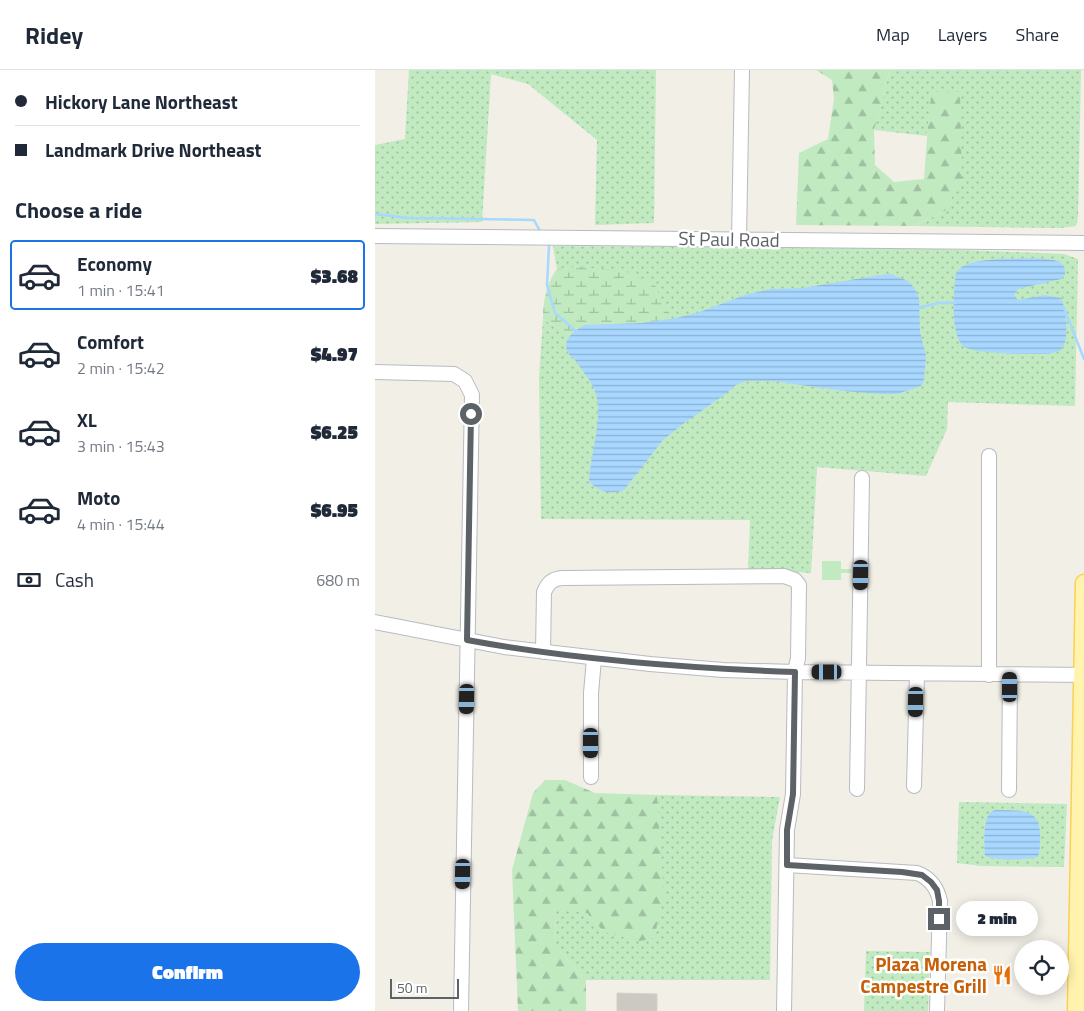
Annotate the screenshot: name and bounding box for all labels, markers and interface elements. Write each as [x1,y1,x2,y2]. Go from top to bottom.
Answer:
text: Ridey [25,17,83,53]
text: Map [876,21,910,48]
text: Layers [938,21,987,48]
text: Share [1015,21,1059,48]
text: Hickory Lane Northeast [45,87,238,116]
text: Landmark Drive Northeast [45,135,262,164]
text: Choose a ride [15,193,142,227]
street label: St Paul Road [678,223,780,254]
text: Economy [77,249,152,278]
icon: car [17,253,62,298]
text: $3.68 [311,261,358,290]
text: 1 min · 15:41 [77,278,165,302]
text: Comfort [77,327,144,356]
icon: car [17,331,62,376]
text: $4.97 [311,339,358,368]
text: 2 min · 15:42 [77,356,165,380]
route start [460,403,482,425]
text: XL [77,405,97,434]
icon: car [17,409,62,454]
text: $6.25 [311,417,358,446]
text: 3 min · 15:43 [77,434,165,458]
text: Moto [77,483,120,512]
icon: car [17,487,62,532]
text: $6.95 [311,495,358,524]
text: 4 min · 15:44 [77,512,165,536]
car [853,560,868,590]
text: Cash [55,565,94,594]
icon: cash [15,566,43,594]
text: 680 m [316,568,360,592]
car [812,665,842,680]
car [1002,672,1017,702]
car [459,684,474,714]
car [908,687,923,717]
car [583,728,598,758]
car [455,859,470,889]
callout: 2 min [957,902,1039,936]
text: 2 min [977,906,1017,930]
route end [928,908,950,930]
map controls [1014,940,1069,995]
button: locate [1014,940,1069,995]
button: Confirm [15,943,360,1001]
place label: Plaza Morena Campestre Grill [860,949,987,1000]
restaurant icon: Plaza Morena Campestre Grill [991,964,1013,986]
scale bar [390,976,459,999]
text: 50 m [397,977,427,998]

